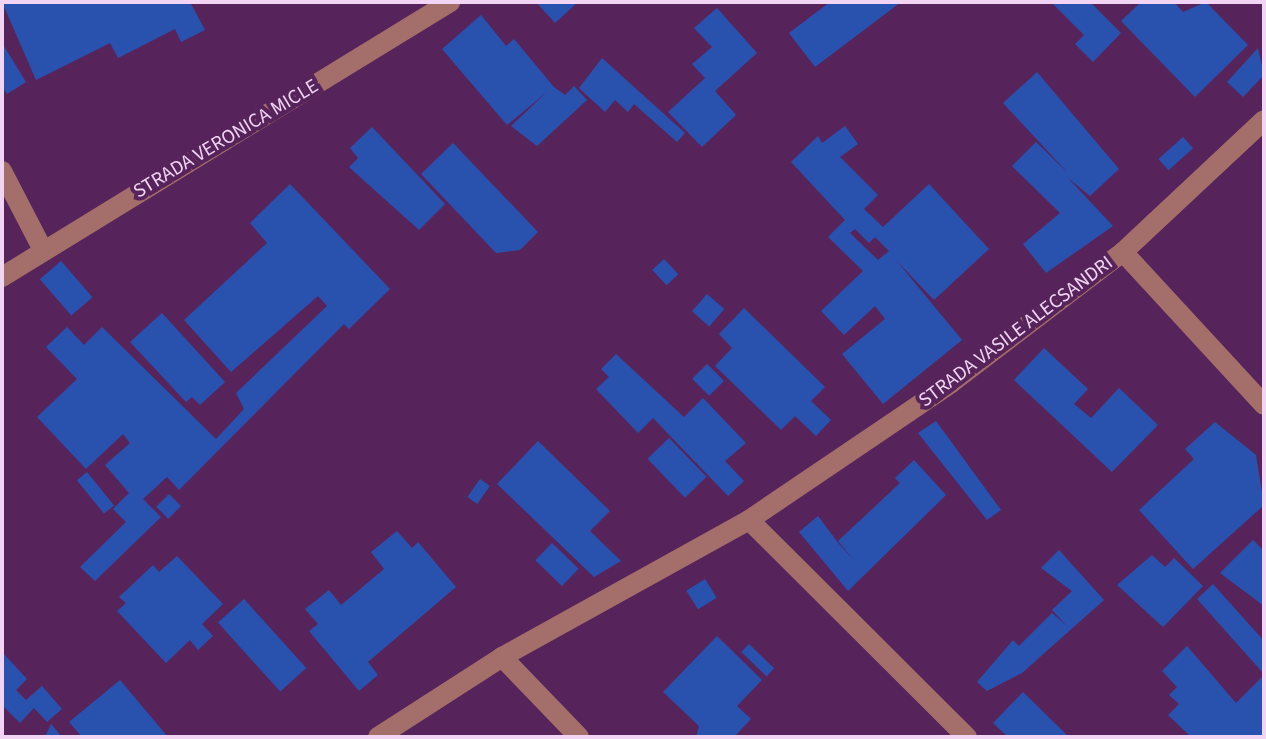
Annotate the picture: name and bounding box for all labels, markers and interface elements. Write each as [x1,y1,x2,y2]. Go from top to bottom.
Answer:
street label: STRADA VERONICA MICLE [129,74,323,204]
street label: STRADA VASILE ALECSANDRI [914,251,1118,413]

